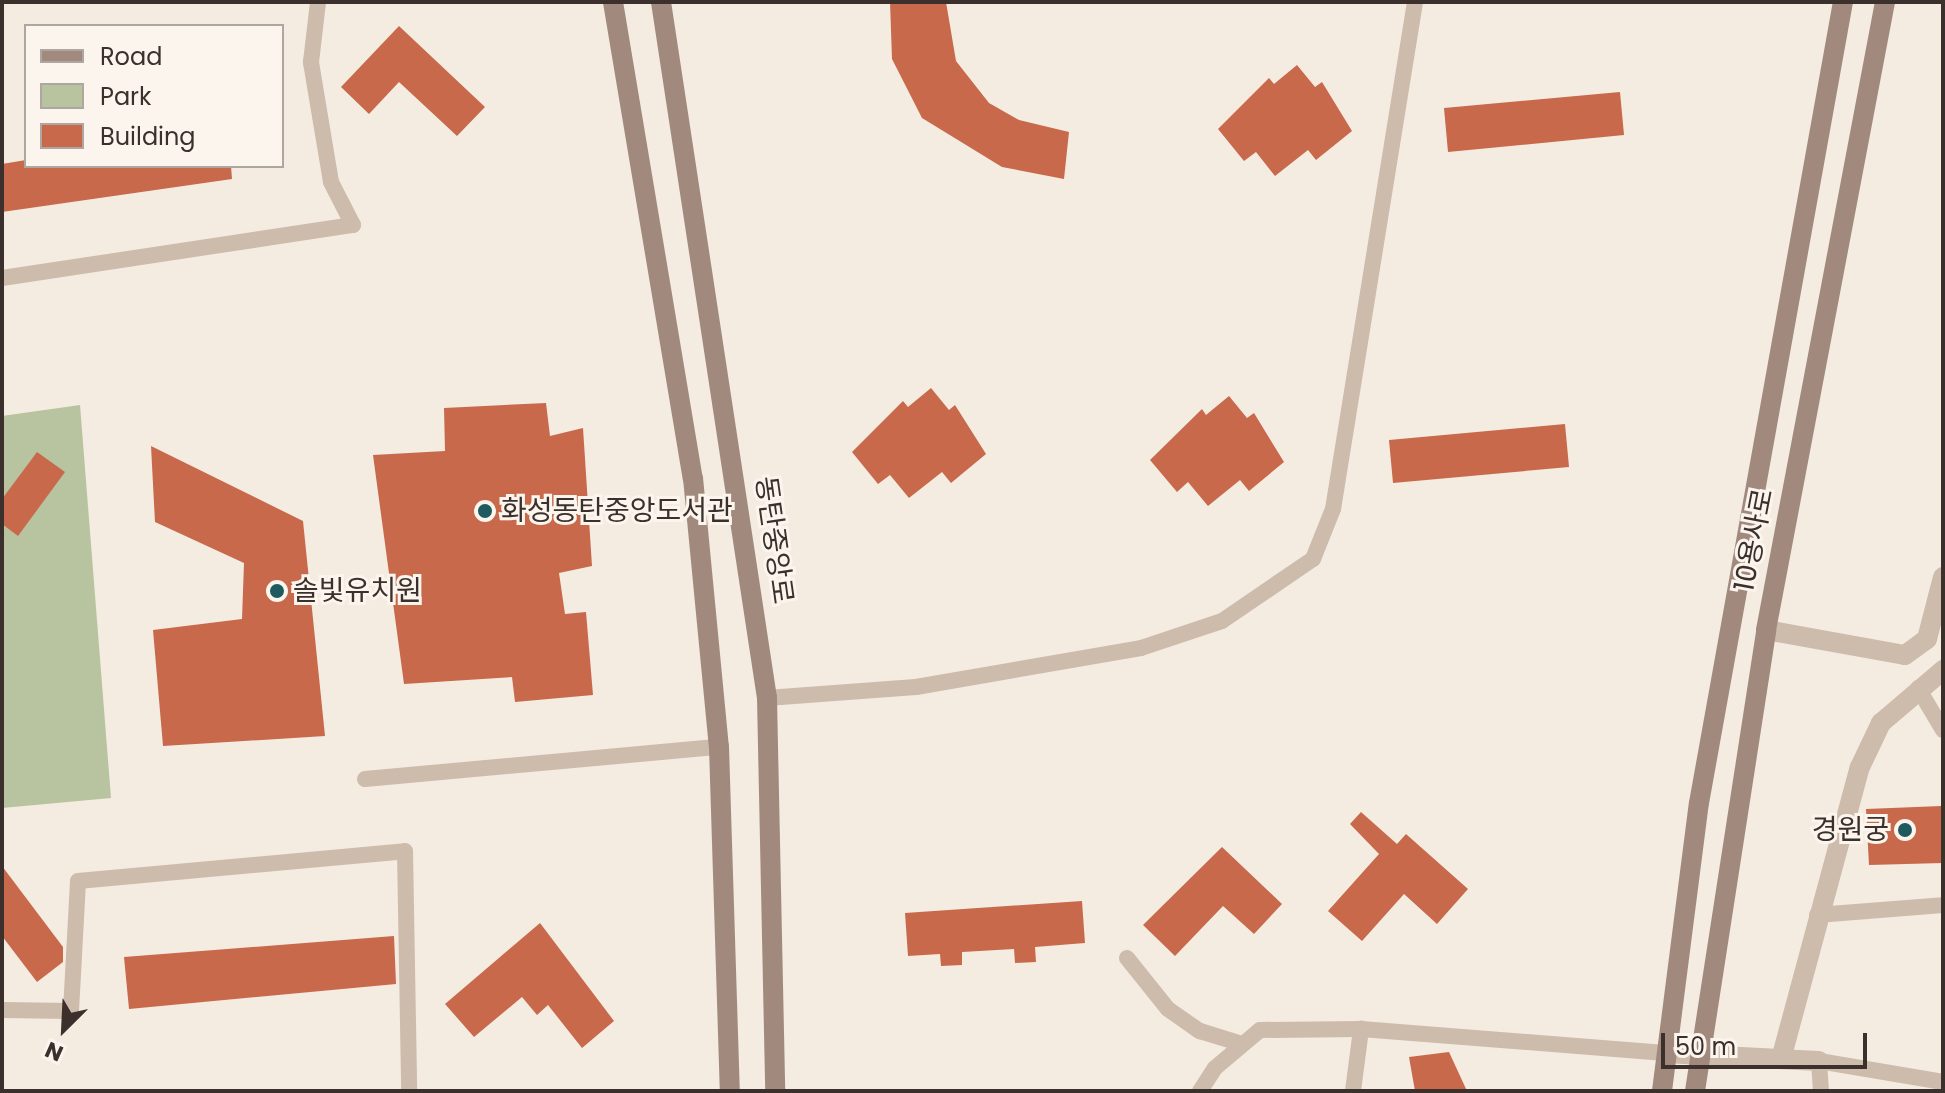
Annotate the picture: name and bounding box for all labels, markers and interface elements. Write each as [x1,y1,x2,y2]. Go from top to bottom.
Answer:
legend [24,24,284,168]
text: Road [100,40,162,73]
text: Park [100,80,151,113]
text: Building [100,120,196,153]
street label: 동탄중앙로 [748,474,800,606]
street label: 10용사로 [1728,486,1780,594]
place label: 화성동탄중앙도서관 [501,494,733,528]
marker: 화성동탄중앙도서관 [476,502,494,520]
place label: 솔빛유치원 [293,574,422,608]
marker: 솔빛유치원 [268,582,286,600]
place label: 경원궁 [1812,813,1889,847]
marker: 경원궁 [1896,821,1914,839]
north arrow [24,989,104,1069]
scale bar [1665,1017,1871,1067]
text: 50 m [1675,1030,1736,1063]
text: N [40,1034,68,1069]

